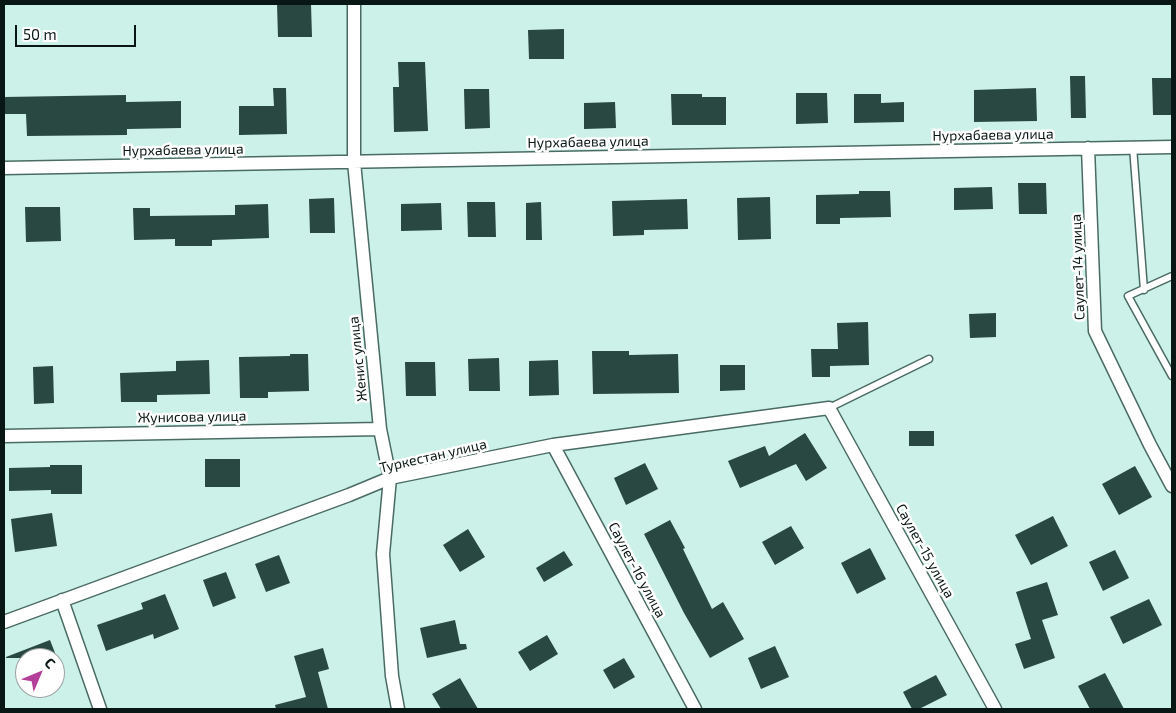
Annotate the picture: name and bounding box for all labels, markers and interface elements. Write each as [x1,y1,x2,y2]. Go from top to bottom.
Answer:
scale bar [18,15,139,47]
text: 50 m [23,25,57,43]
street label: Нурхабаева улица [932,126,1054,144]
street label: Нурхабаева улица [527,133,649,151]
street label: Нурхабаева улица [122,141,244,159]
street label: Саулет-14 улица [1068,214,1088,320]
street label: Женис улица [345,316,371,402]
street label: Жунисова улица [137,408,247,426]
street label: Туркестан улица [378,435,488,477]
street label: Саулет-15 улица [892,501,958,601]
street label: Саулет-16 улица [605,519,669,621]
north arrow [15,648,65,698]
text: С [41,654,59,672]

